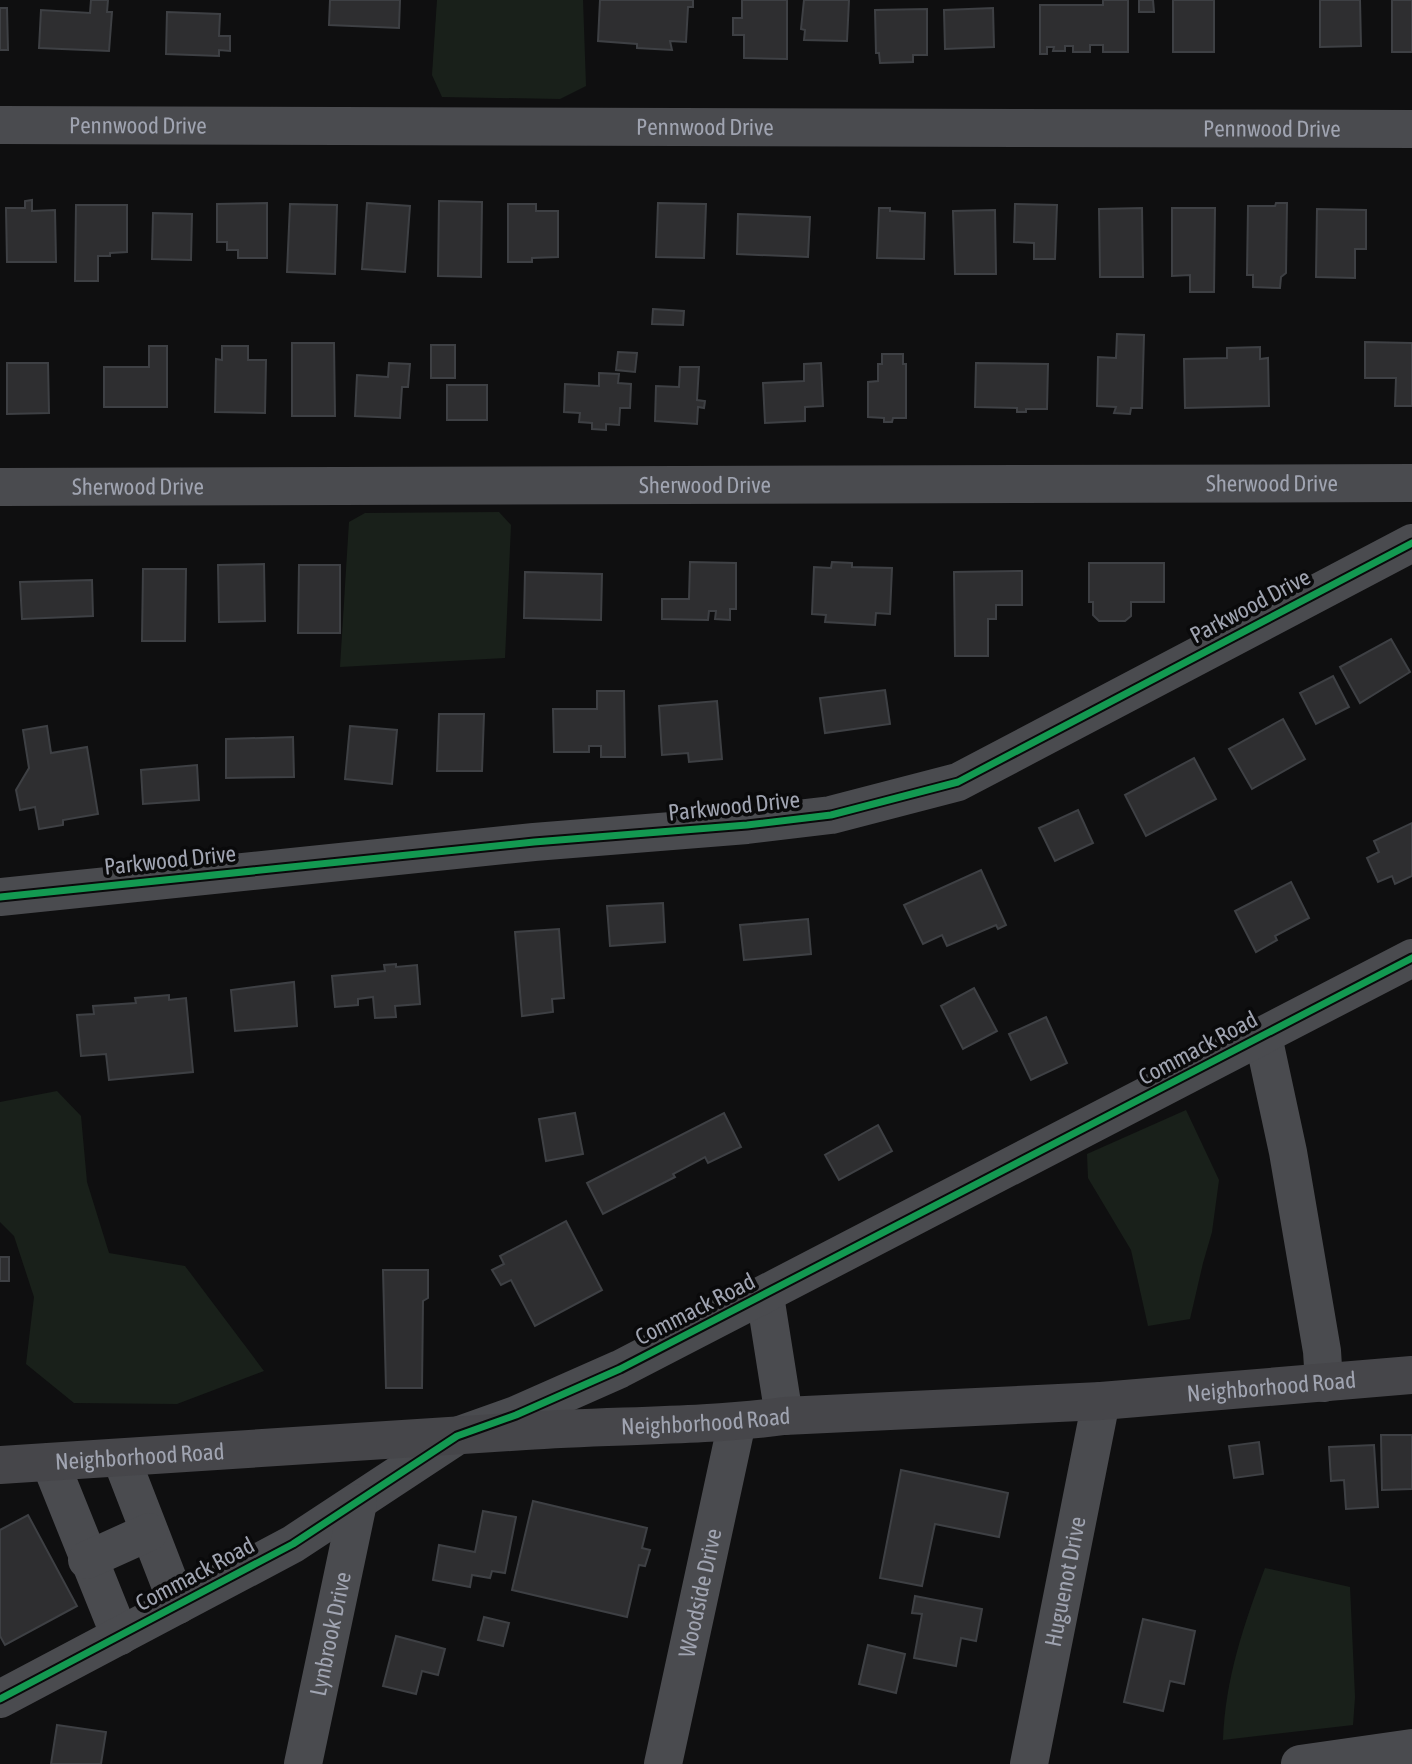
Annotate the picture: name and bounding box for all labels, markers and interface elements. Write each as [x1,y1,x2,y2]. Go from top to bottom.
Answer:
street label: Pennwood Drive [69,112,207,139]
street label: Pennwood Drive [636,114,774,140]
street label: Pennwood Drive [1203,115,1341,142]
street label: Sherwood Drive [1206,470,1338,497]
street label: Sherwood Drive [639,472,771,498]
street label: Sherwood Drive [72,473,204,500]
street label: Parkwood Drive [1186,563,1314,649]
street label: Parkwood Drive [667,786,801,826]
street label: Parkwood Drive [103,840,237,880]
street label: Commack Road [1134,1006,1262,1090]
street label: Commack Road [631,1268,759,1350]
street label: Neighborhood Road [1186,1367,1357,1407]
street label: Neighborhood Road [621,1403,791,1440]
street label: Neighborhood Road [54,1438,225,1475]
street label: Huguenot Drive [1040,1514,1091,1649]
street label: Woodside Drive [673,1526,727,1660]
street label: Commack Road [131,1532,259,1616]
street label: Lynbrook Drive [305,1569,356,1698]

